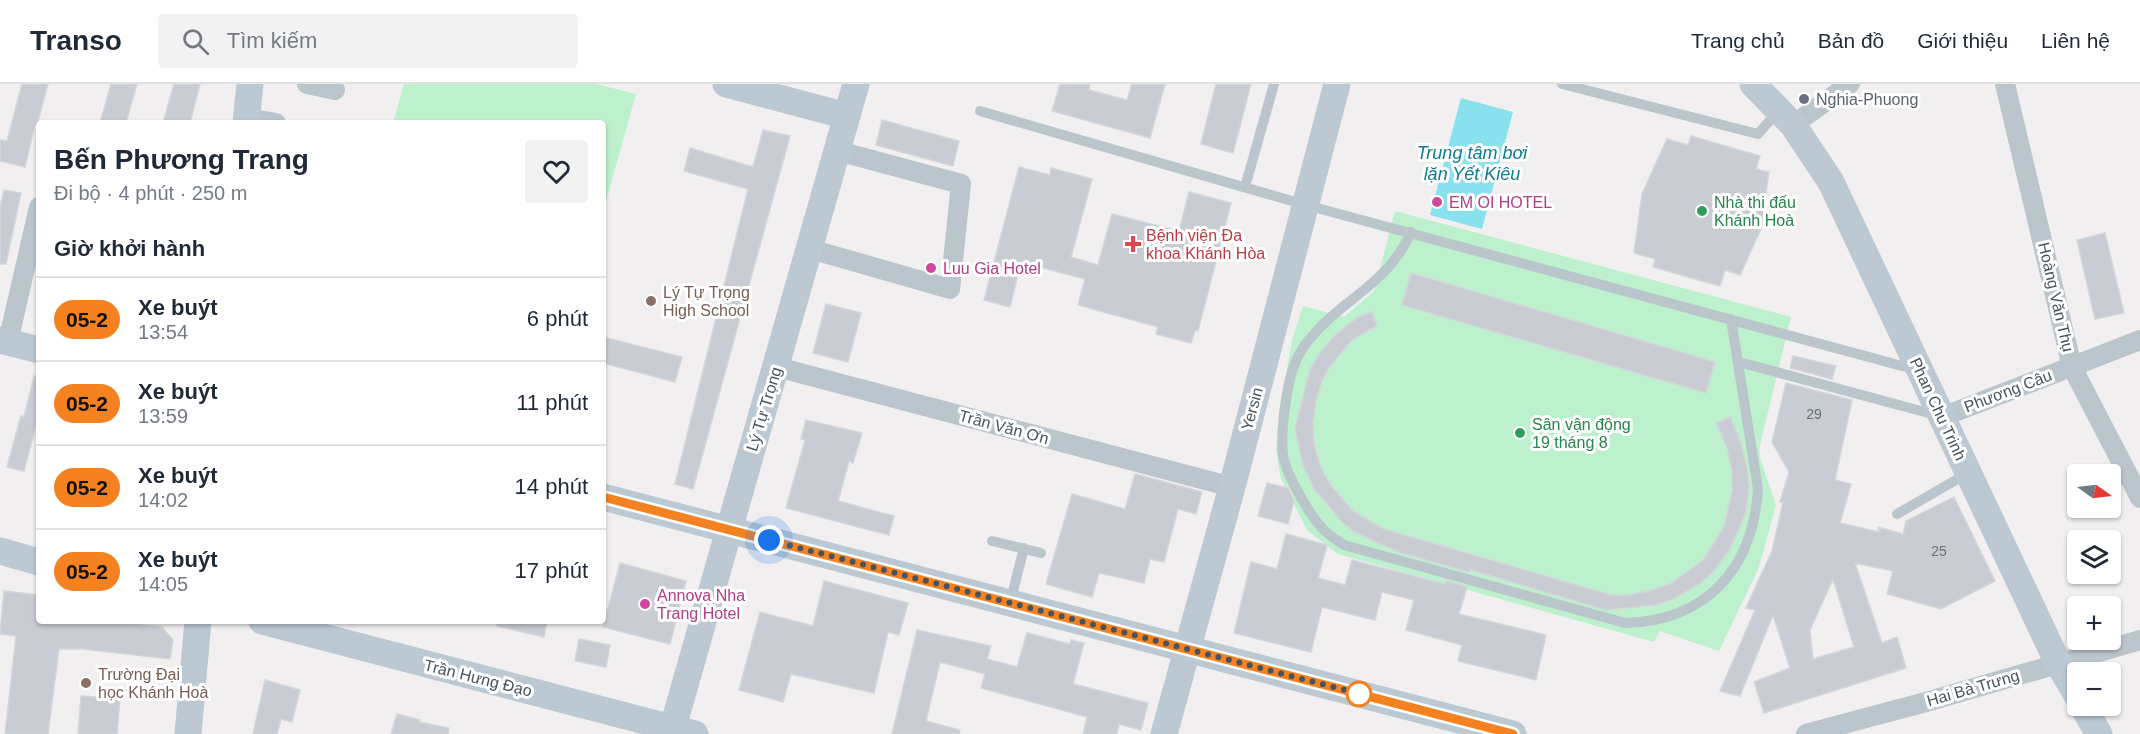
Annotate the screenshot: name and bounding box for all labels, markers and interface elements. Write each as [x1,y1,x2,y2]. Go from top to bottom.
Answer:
search box [158,14,578,68]
text: Transo [30,25,122,56]
icon: search [179,25,212,58]
text: Tìm kiếm [227,28,317,53]
text: Trang chủ [1691,29,1785,52]
text: Bản đồ [1818,29,1884,52]
text: Giới thiệu [1917,29,2008,52]
text: Liên hệ [2041,29,2110,52]
place label: Nghia-Phuong [1816,91,1918,108]
marker: Nghia-Phuong [1797,92,1811,106]
button: heart [525,140,588,203]
water label: Trung tâm bơi lặn Yết Kiêu [1417,143,1528,184]
text: Bến Phương Trang [54,144,309,175]
text: Đi bộ · 4 phút · 250 m [54,182,247,204]
place label: EM OI HOTEL [1449,194,1552,211]
place label: Nhà thi đấu Khánh Hoà [1714,194,1796,229]
marker: EM OI HOTEL [1430,195,1444,209]
marker: Nhà thi đấu Khánh Hoà [1695,204,1709,218]
place label: Bệnh viện Đa khoa Khánh Hòa [1146,227,1265,262]
marker: Bệnh viện Đa khoa Khánh Hòa [1124,235,1142,253]
text: Giờ khởi hành [54,236,205,261]
street label: Hoàng Văn Thụ [2035,241,2077,353]
place label: Luu Gia Hotel [943,260,1041,277]
marker: Luu Gia Hotel [924,261,938,275]
place label: Lý Tự Trọng High School [663,284,750,319]
marker: Lý Tự Trọng High School [644,294,658,308]
text: Xe buýt [138,295,218,320]
text: 6 phút [527,306,588,331]
text: 05-2 [66,308,108,331]
text: 13:54 [138,321,188,343]
street label: Phan Chu Trinh [1907,355,1969,463]
street label: Lý Tự Trọng [743,365,785,453]
street label: Phương Câu [1962,367,2054,415]
text: Xe buýt [138,379,218,404]
street label: Yersin [1238,386,1266,432]
text: 11 phút [516,390,588,415]
text: 05-2 [66,392,108,415]
text: 13:59 [138,405,188,427]
house number: 29 [1806,406,1822,422]
street label: Trần Văn Ơn [957,407,1051,447]
place label: Sân vận động 19 tháng 8 [1532,416,1631,451]
marker: Sân vận động 19 tháng 8 [1513,426,1527,440]
text: Xe buýt [138,463,218,488]
north arrow [2067,464,2121,518]
map controls [2067,464,2121,716]
text: 14 phút [515,474,588,499]
text: 05-2 [66,476,108,499]
text: 14:02 [138,489,188,511]
your location [754,525,784,555]
button: layers [2067,530,2121,584]
house number: 25 [1931,543,1947,559]
text: Xe buýt [138,547,218,572]
text: 17 phút [515,558,588,583]
text: 05-2 [66,560,108,583]
text: 14:05 [138,573,188,595]
place label: Annova Nha Trang Hotel [657,587,745,622]
button: + [2067,596,2121,650]
marker: Annova Nha Trang Hotel [638,597,652,611]
street label: Trần Hưng Đạo [422,656,534,700]
button: − [2067,662,2121,716]
place label: Trường Đại học Khánh Hoà [98,666,208,701]
street label: Hai Bà Trưng [1925,667,2021,709]
marker: Trường Đại học Khánh Hoà [79,676,93,690]
unlabelled marker [1346,681,1372,707]

